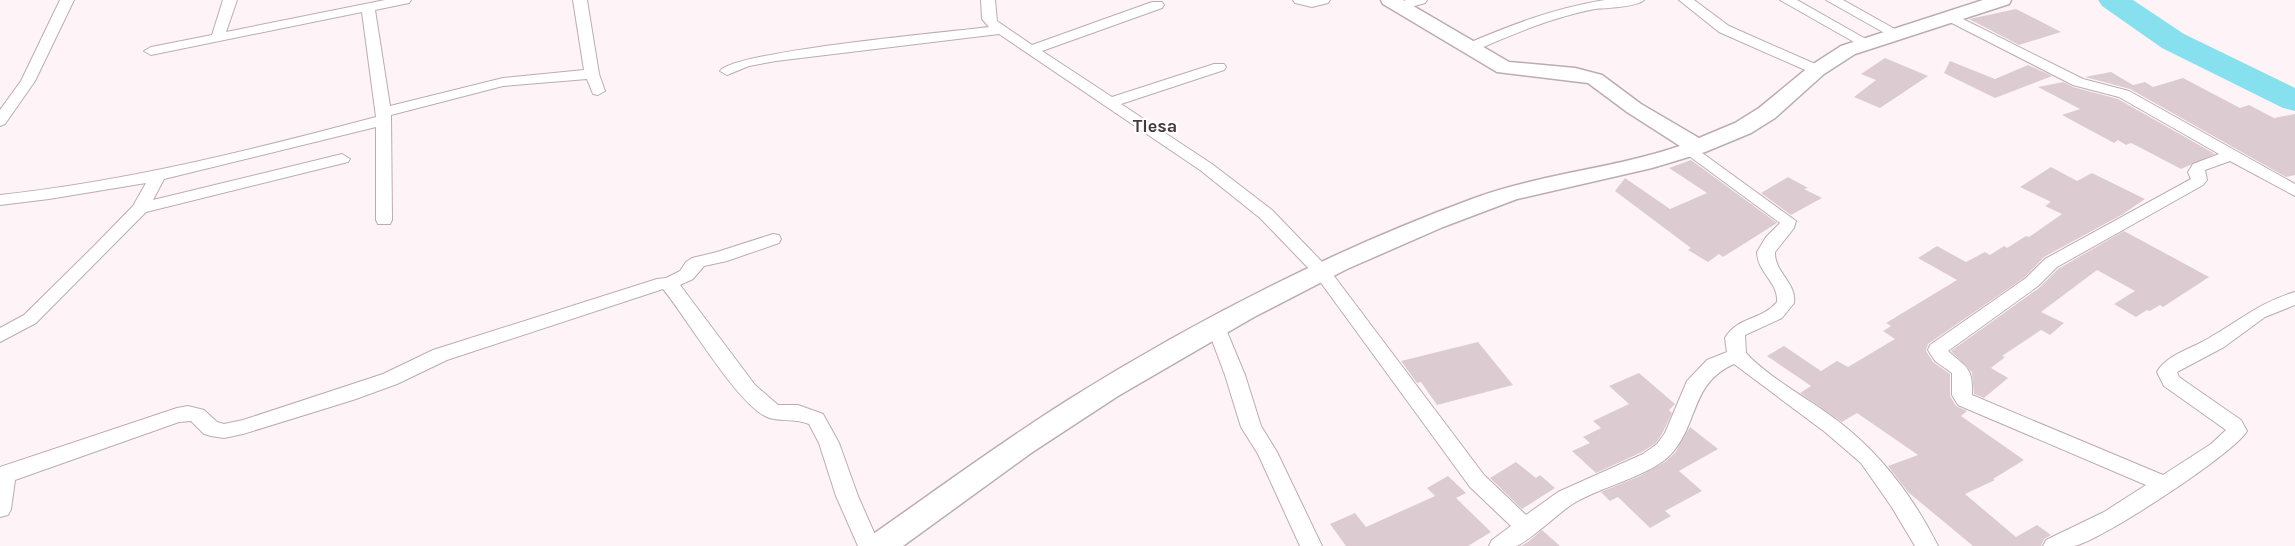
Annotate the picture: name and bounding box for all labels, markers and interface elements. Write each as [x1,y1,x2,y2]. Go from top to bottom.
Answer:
district label: Tlesa [1133,115,1177,137]

